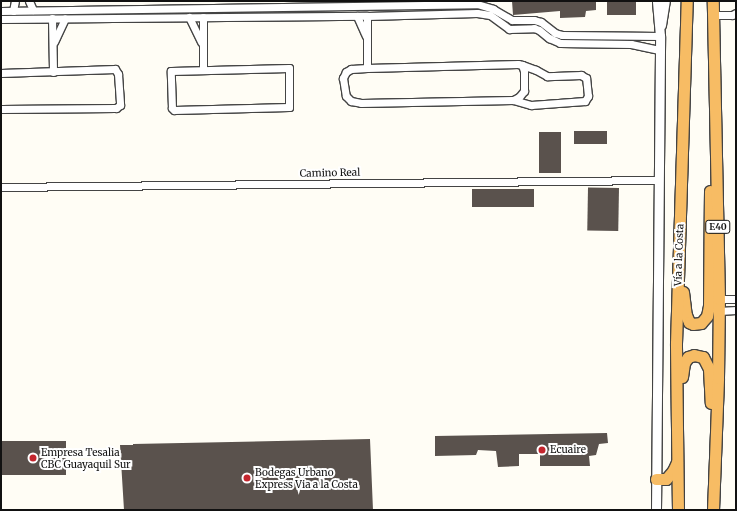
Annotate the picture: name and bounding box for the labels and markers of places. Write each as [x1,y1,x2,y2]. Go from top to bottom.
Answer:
place label: Ecuaire [550,444,586,456]
marker: Ecuaire [537,445,547,455]
place label: Empresa Tesalia CBC Guayaquil Sur [41,446,131,470]
marker: Empresa Tesalia CBC Guayaquil Sur [28,453,38,463]
place label: Bodegas Urbano Express Via a la Costa [255,466,358,490]
marker: Bodegas Urbano Express Via a la Costa [242,473,252,483]

